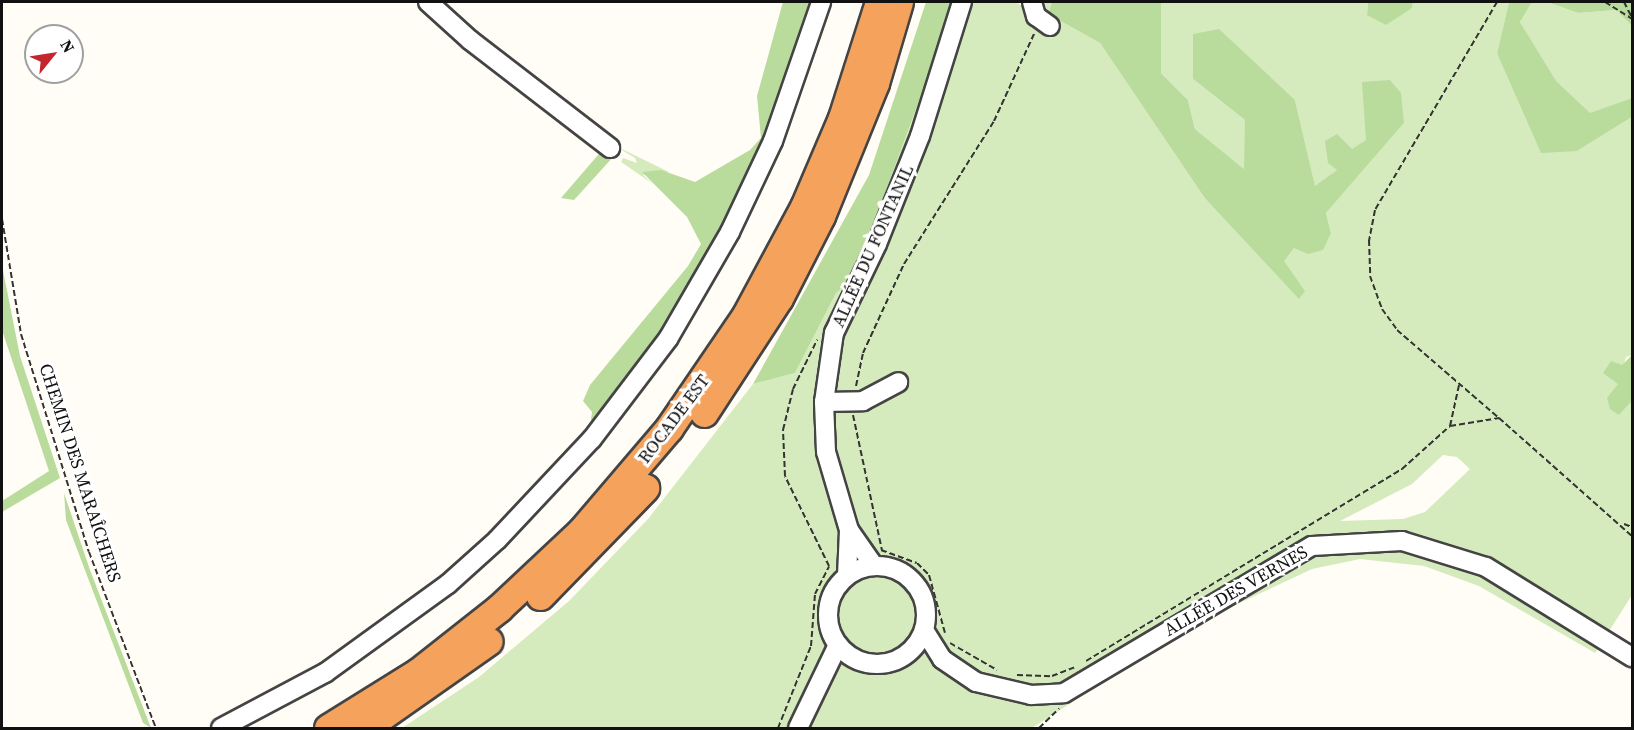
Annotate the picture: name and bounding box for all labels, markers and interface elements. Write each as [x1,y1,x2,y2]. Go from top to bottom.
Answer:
north arrow [24,24,84,84]
text: N [55,35,80,57]
street label: ALLÉE DU FONTANIL [827,161,919,331]
street label: CHEMIN DES MARAÎCHERS [34,361,126,585]
street label: ROCADE EST [634,370,714,468]
street label: ALLÉE DES VERNES [1160,541,1312,641]

